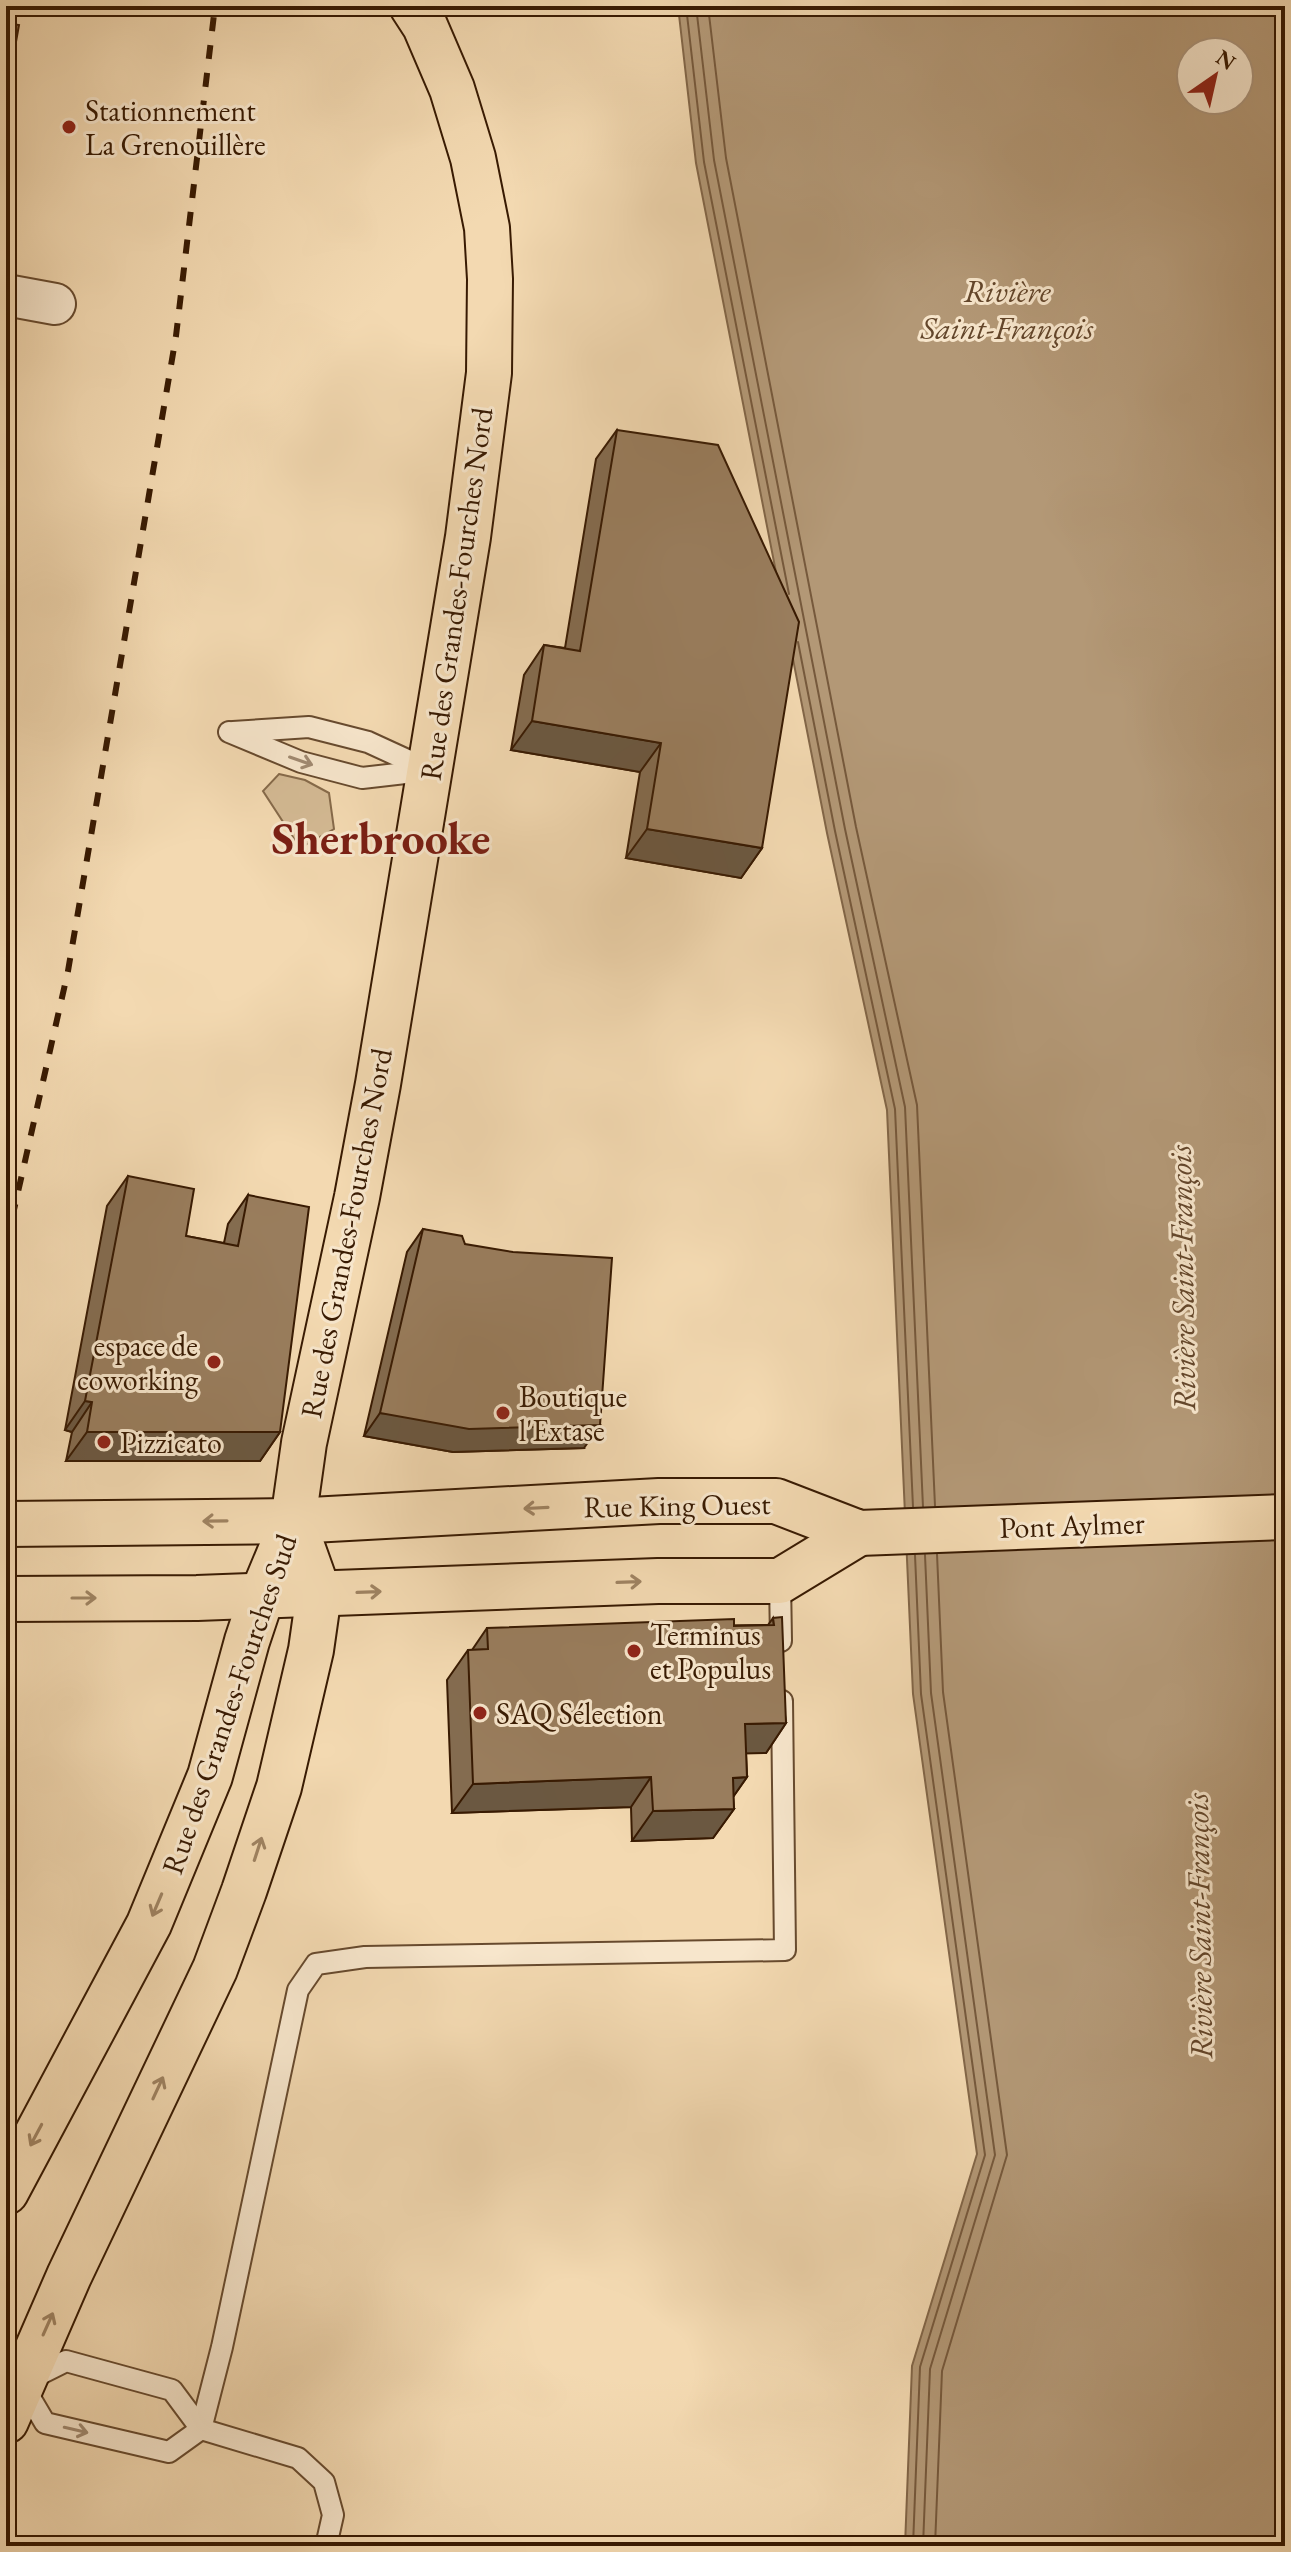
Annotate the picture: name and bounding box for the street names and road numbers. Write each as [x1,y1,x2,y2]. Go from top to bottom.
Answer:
street label: Rue des Grandes-Fourches Nord [411,404,502,783]
street label: Rue des Grandes-Fourches Nord [291,1044,401,1421]
street label: Rue King Ouest [583,1484,771,1526]
street label: Pont Aylmer [999,1503,1145,1547]
street label: Rue des Grandes-Fourches Sud [152,1528,306,1879]

